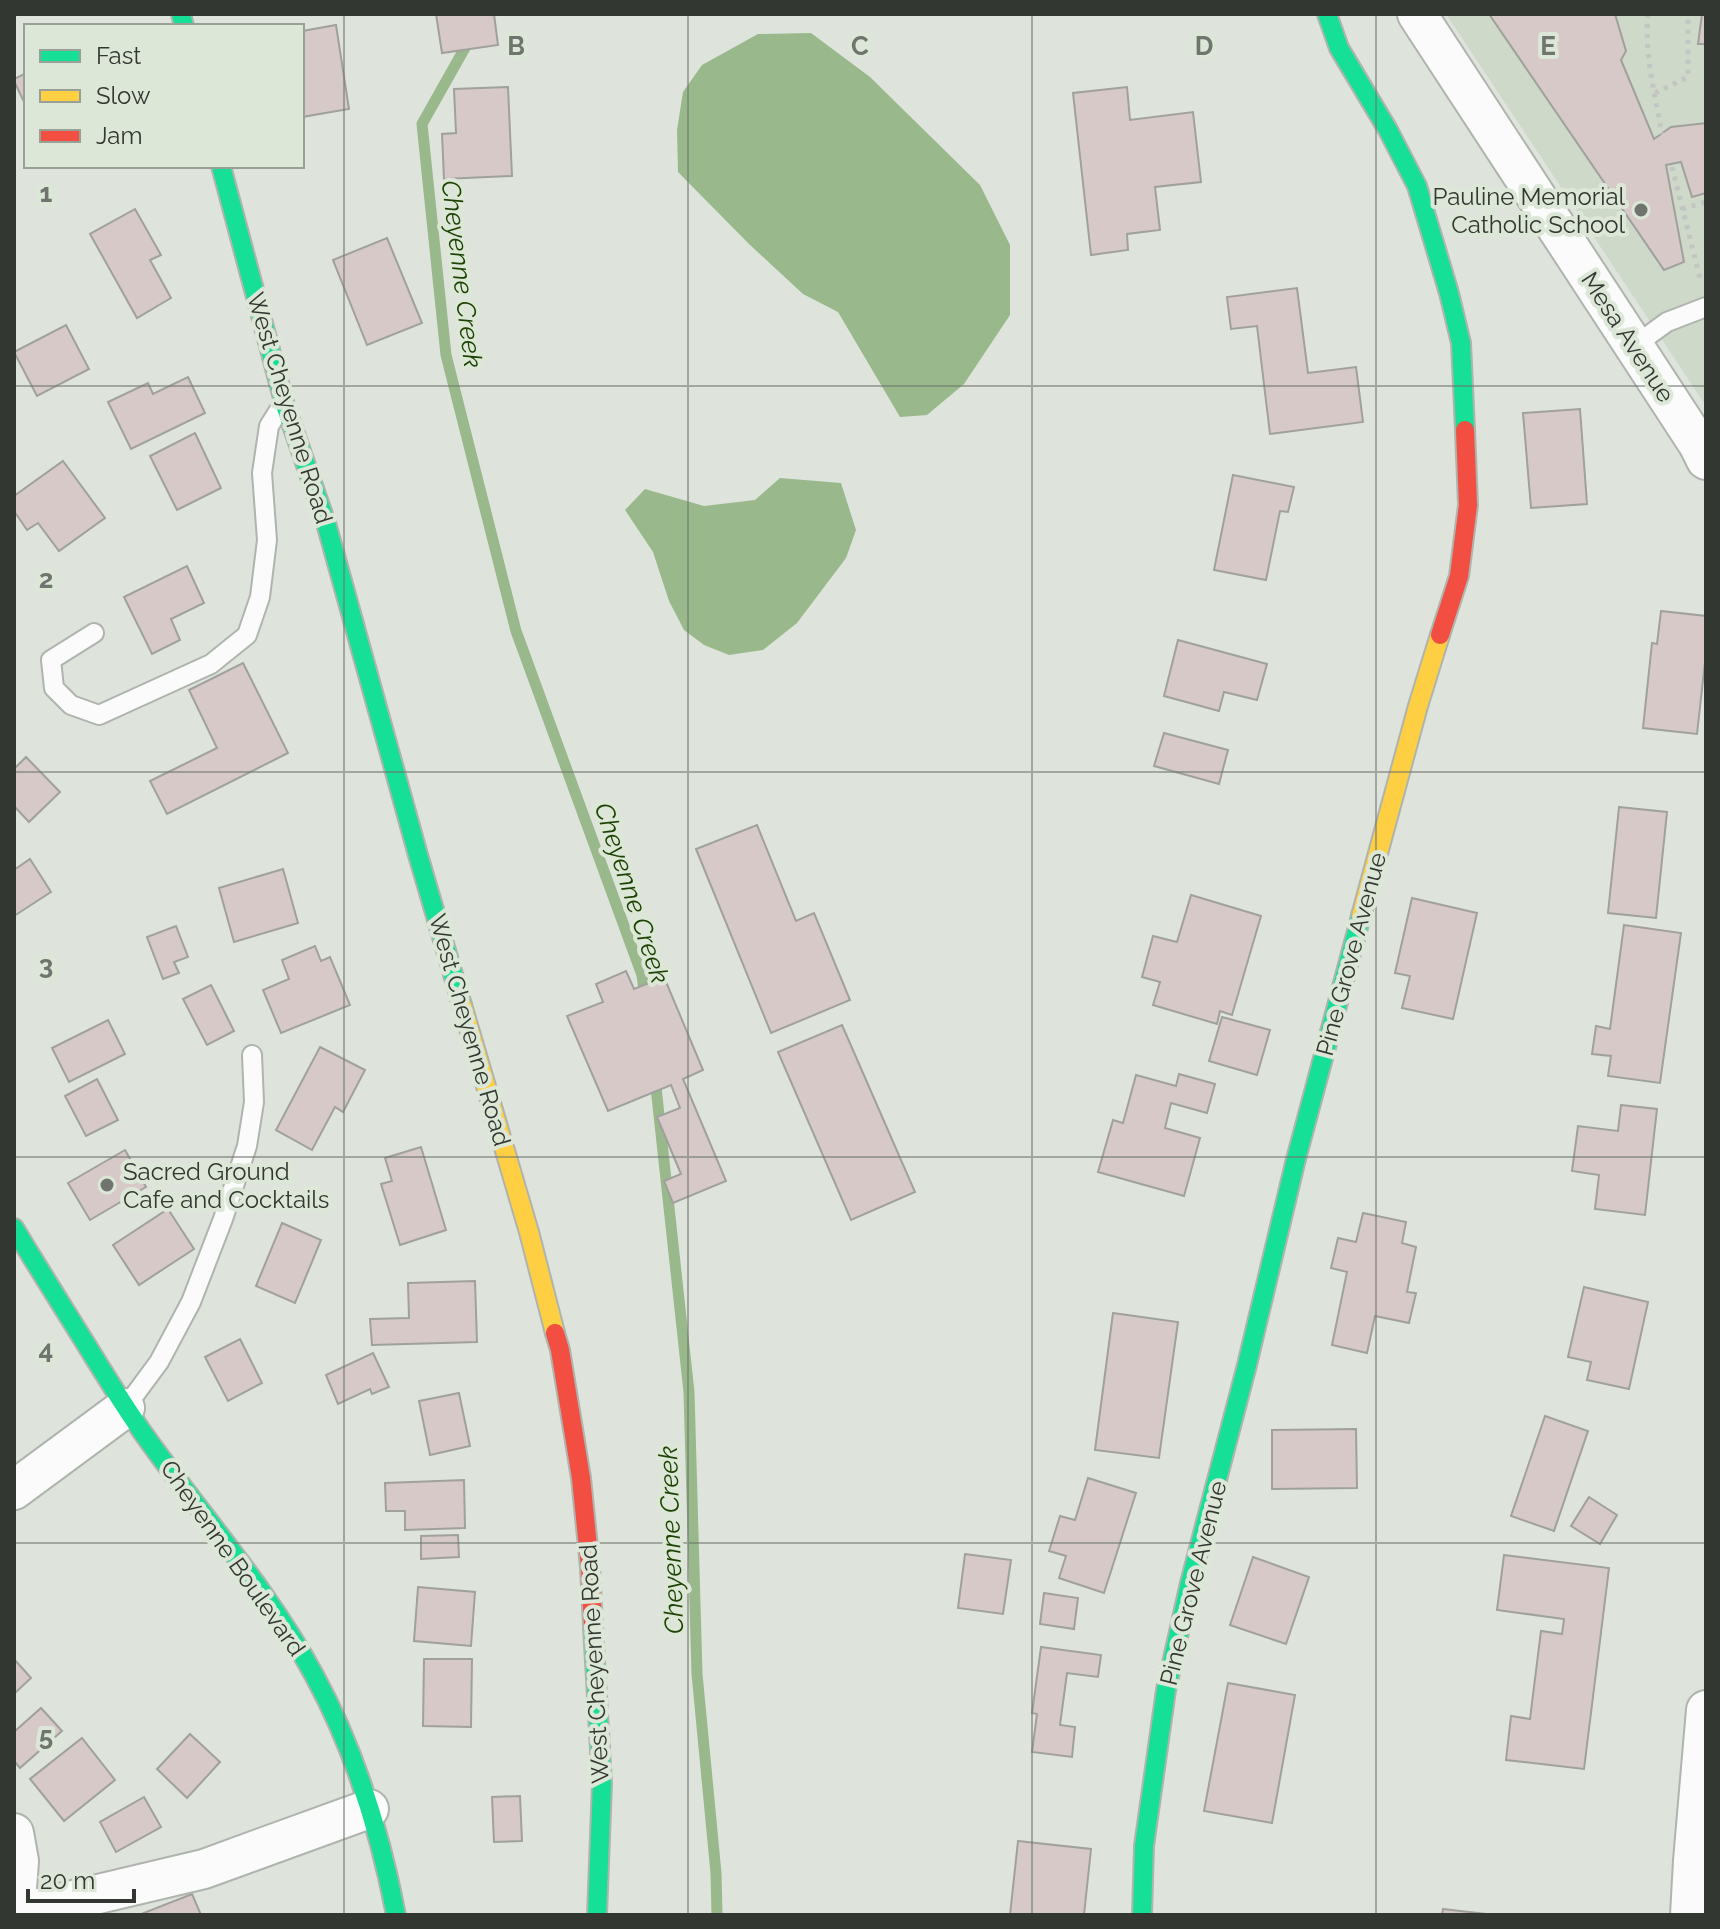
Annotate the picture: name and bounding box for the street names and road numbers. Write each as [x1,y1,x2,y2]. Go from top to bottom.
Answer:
street label: Mesa Avenue [1575,267,1681,407]
street label: West Cheyenne Road [241,289,339,527]
street label: Pine Grove Avenue [1310,849,1392,1059]
street label: West Cheyenne Road [423,911,517,1149]
street label: Cheyenne Boulevard [154,1454,312,1662]
street label: Pine Grove Avenue [1154,1478,1232,1688]
street label: West Cheyenne Road [573,1543,615,1785]

